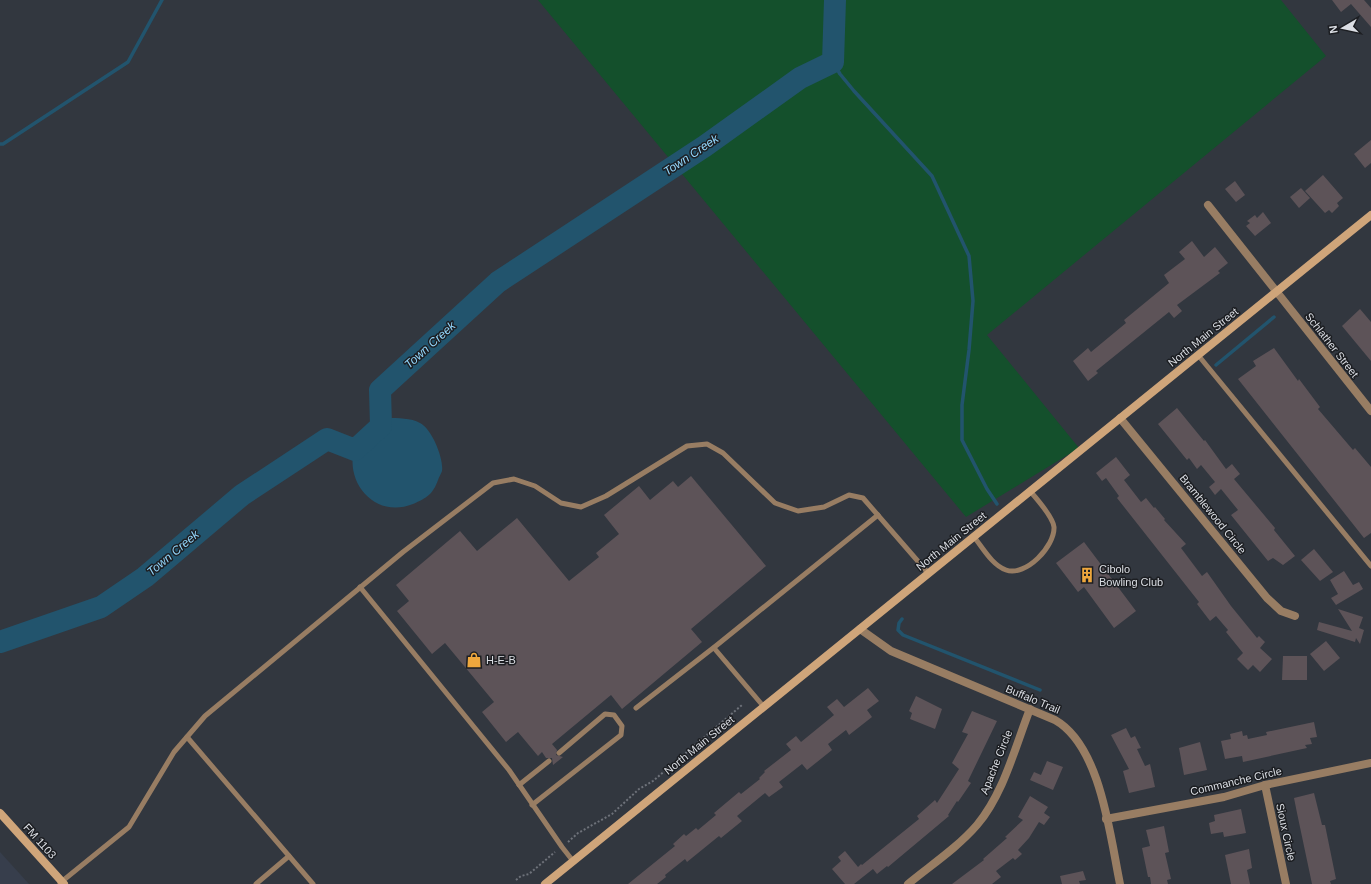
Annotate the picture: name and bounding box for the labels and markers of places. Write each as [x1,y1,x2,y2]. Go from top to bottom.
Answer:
place label: Cibolo Bowling Club [1099,563,1163,588]
building icon: Cibolo Bowling Club [1078,566,1096,584]
shop icon: H-E-B [465,651,483,669]
place label: H-E-B [486,654,516,666]

